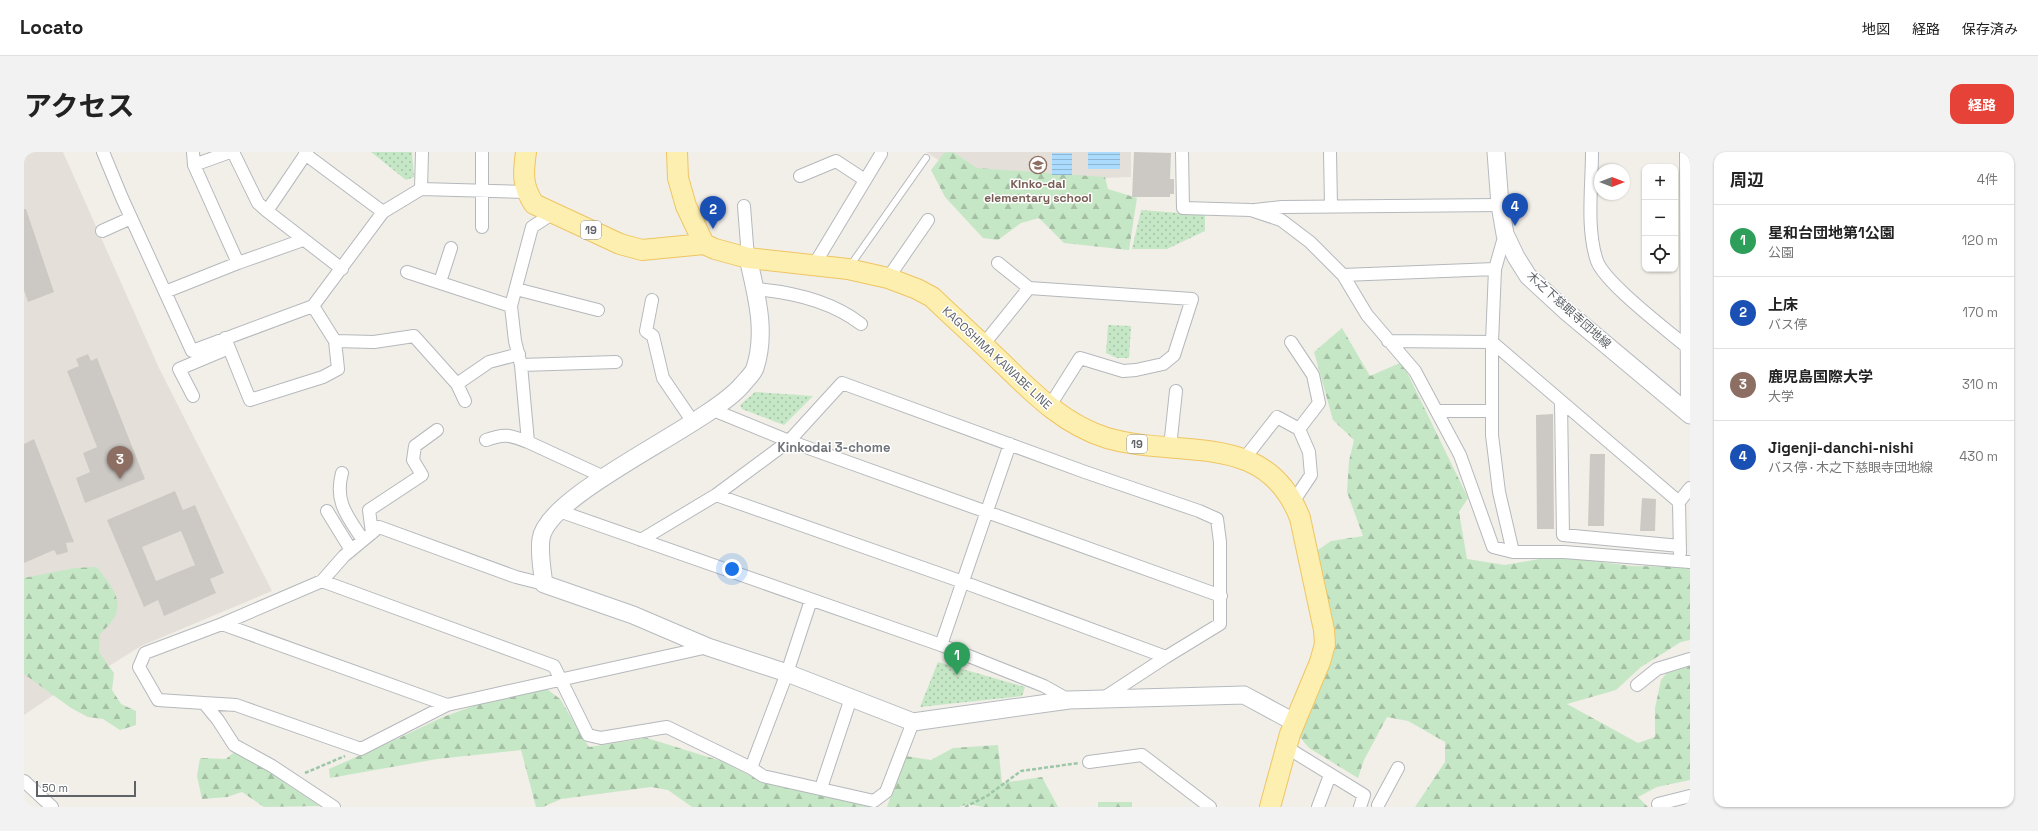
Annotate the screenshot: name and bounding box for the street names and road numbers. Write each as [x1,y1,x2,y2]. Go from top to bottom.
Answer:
road number: 19 [581,221,601,239]
street label: 木之下慈眼寺団地線 [1524,268,1614,352]
street label: KAGOSHIMA KAWABE LINE [939,303,1055,413]
road number: 19 [1127,435,1147,453]

